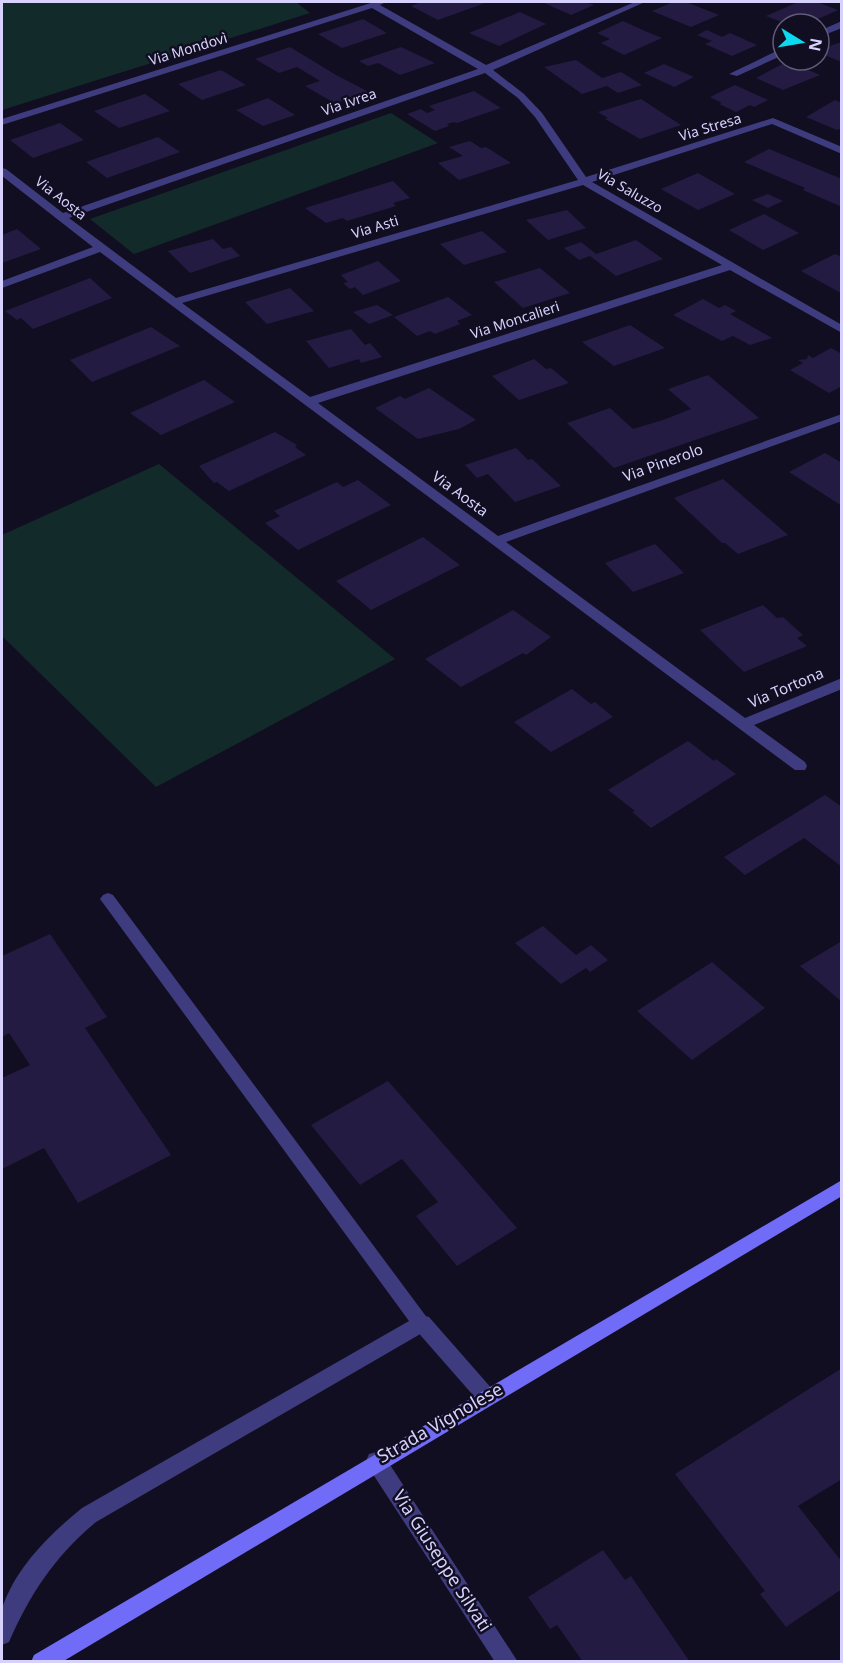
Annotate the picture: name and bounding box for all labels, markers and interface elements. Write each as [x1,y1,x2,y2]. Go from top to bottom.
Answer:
north arrow [771,12,831,72]
street label: Via Mondovì [146,28,229,69]
text: N [804,36,828,53]
street label: Via Ivrea [319,83,379,120]
street label: Via Stresa [676,108,743,145]
street label: Via Saluzzo [594,164,667,217]
street label: Via Aosta [32,171,91,224]
street label: Via Asti [349,210,401,243]
street label: Via Moncalieri [468,296,562,343]
street label: Via Pinerolo [620,438,705,486]
street label: Via Aosta [428,466,493,520]
street label: Via Tortona [745,662,826,712]
street label: Strada Vignolese [372,1376,507,1468]
street label: Via Giuseppe Silvati [388,1485,498,1636]

